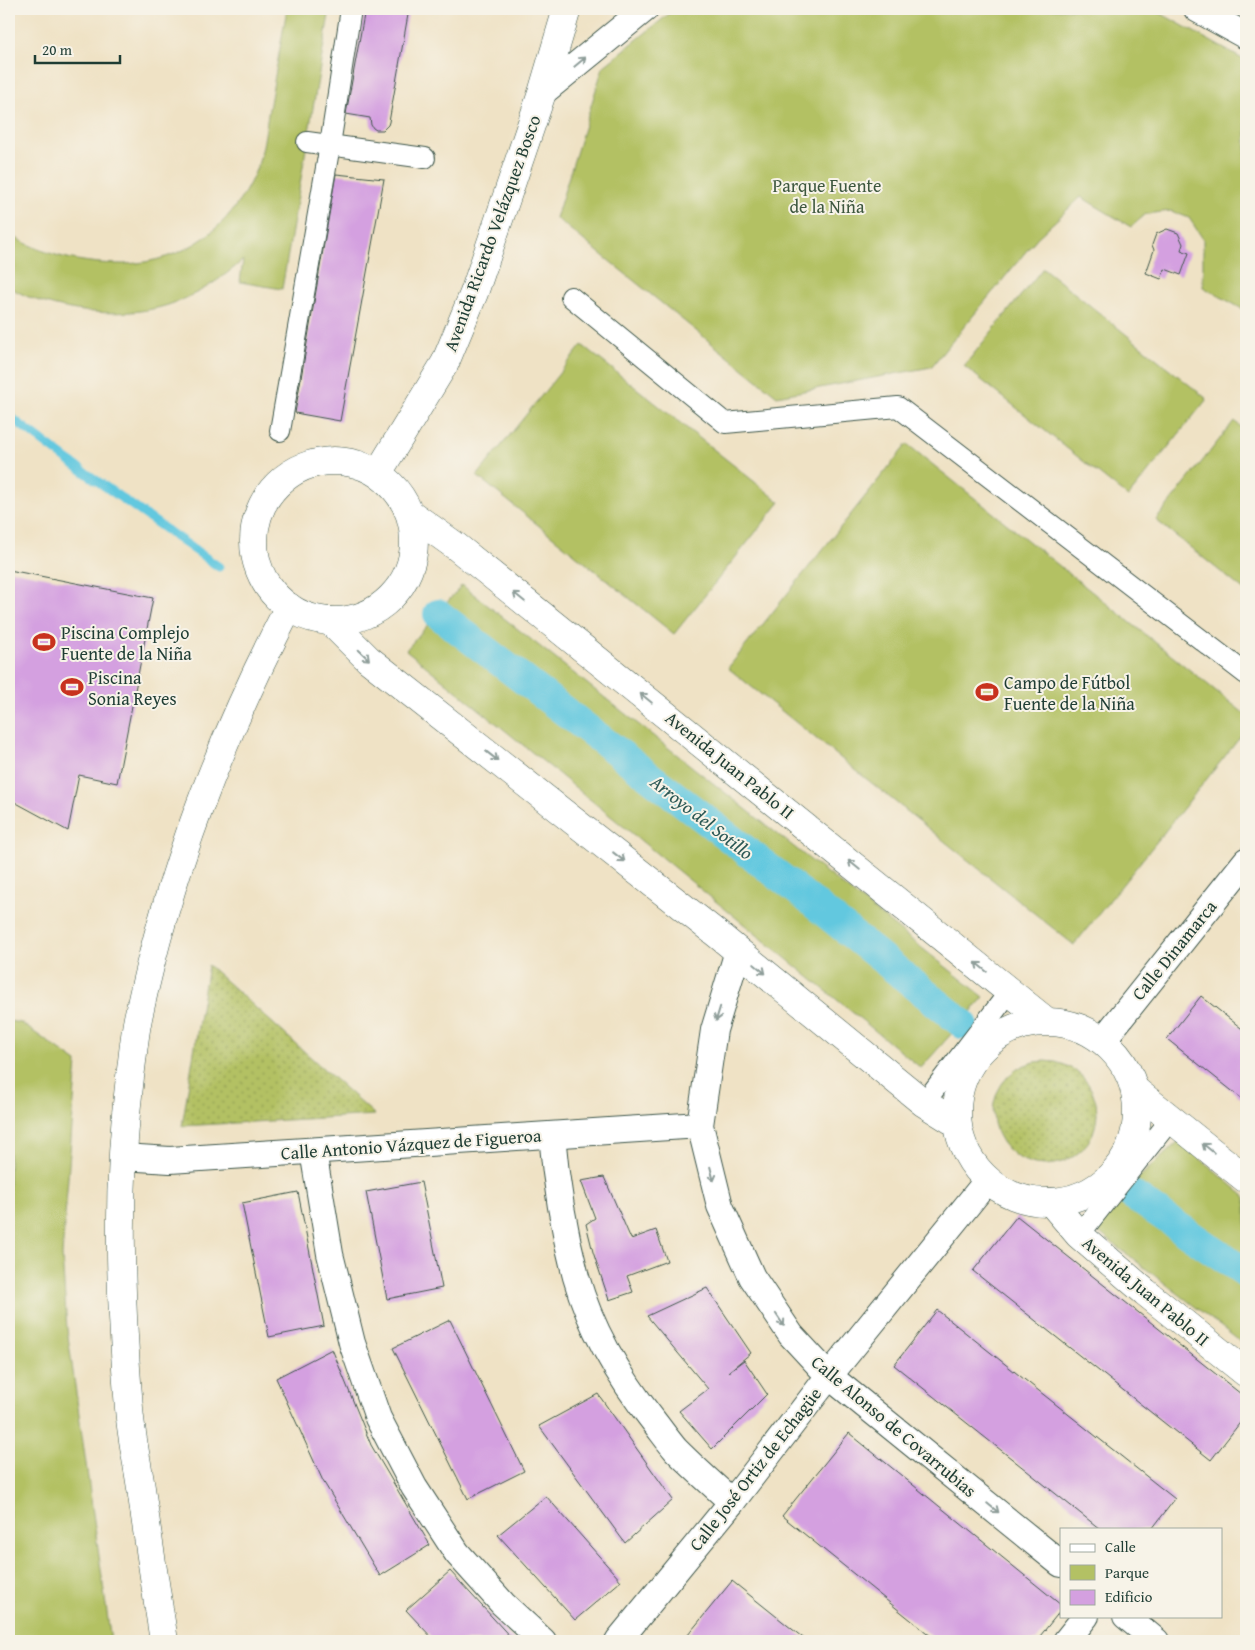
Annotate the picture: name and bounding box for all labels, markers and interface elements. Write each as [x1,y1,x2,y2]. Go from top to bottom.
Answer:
scale bar [35,32,120,64]
text: 20 m [42,39,73,60]
one-way arrow [573,57,586,68]
street label: Avenida Ricardo Velázquez Bosco [437,111,547,355]
park label: Parque Fuente de la Niña [773,172,881,220]
one-way arrow [513,591,526,602]
place label: Piscina Complejo Fuente de la Niña [61,619,192,667]
sports icon: Piscina Complejo Fuente de la Niña [31,629,57,655]
one-way arrow [358,649,371,661]
place label: Piscina Sonia Reyes [88,664,177,712]
place label: Campo de Fútbol Fuente de la Niña [1004,669,1135,717]
sports icon: Piscina Sonia Reyes [59,674,85,700]
sports icon: Campo de Fútbol Fuente de la Niña [974,679,1000,705]
one-way arrow [640,693,653,704]
street label: Avenida Juan Pablo II [660,704,800,826]
one-way arrow [485,751,498,762]
water label: Arroyo del Sotillo [644,767,759,866]
one-way arrow [612,852,626,862]
one-way arrow [848,860,861,871]
street label: Calle Dinamarca [1125,894,1223,1006]
one-way arrow [975,962,988,973]
one-way arrow [753,964,766,975]
one-way arrow [713,1006,723,1022]
street label: Calle Antonio Vázquez de Figueroa [280,1121,543,1167]
one-way arrow [1202,1143,1215,1154]
one-way arrow [708,1165,717,1181]
street label: Avenida Juan Pablo II [1076,1230,1216,1352]
one-way arrow [776,1312,786,1326]
street label: Calle Alonso de Covarrubias [805,1349,983,1503]
street label: Calle José Ortiz de Echagüe [682,1381,828,1557]
one-way arrow [986,1503,999,1514]
legend [1060,1528,1222,1618]
text: Calle [1105,1536,1136,1557]
text: Parque [1105,1562,1149,1583]
text: Edificio [1105,1586,1153,1607]

